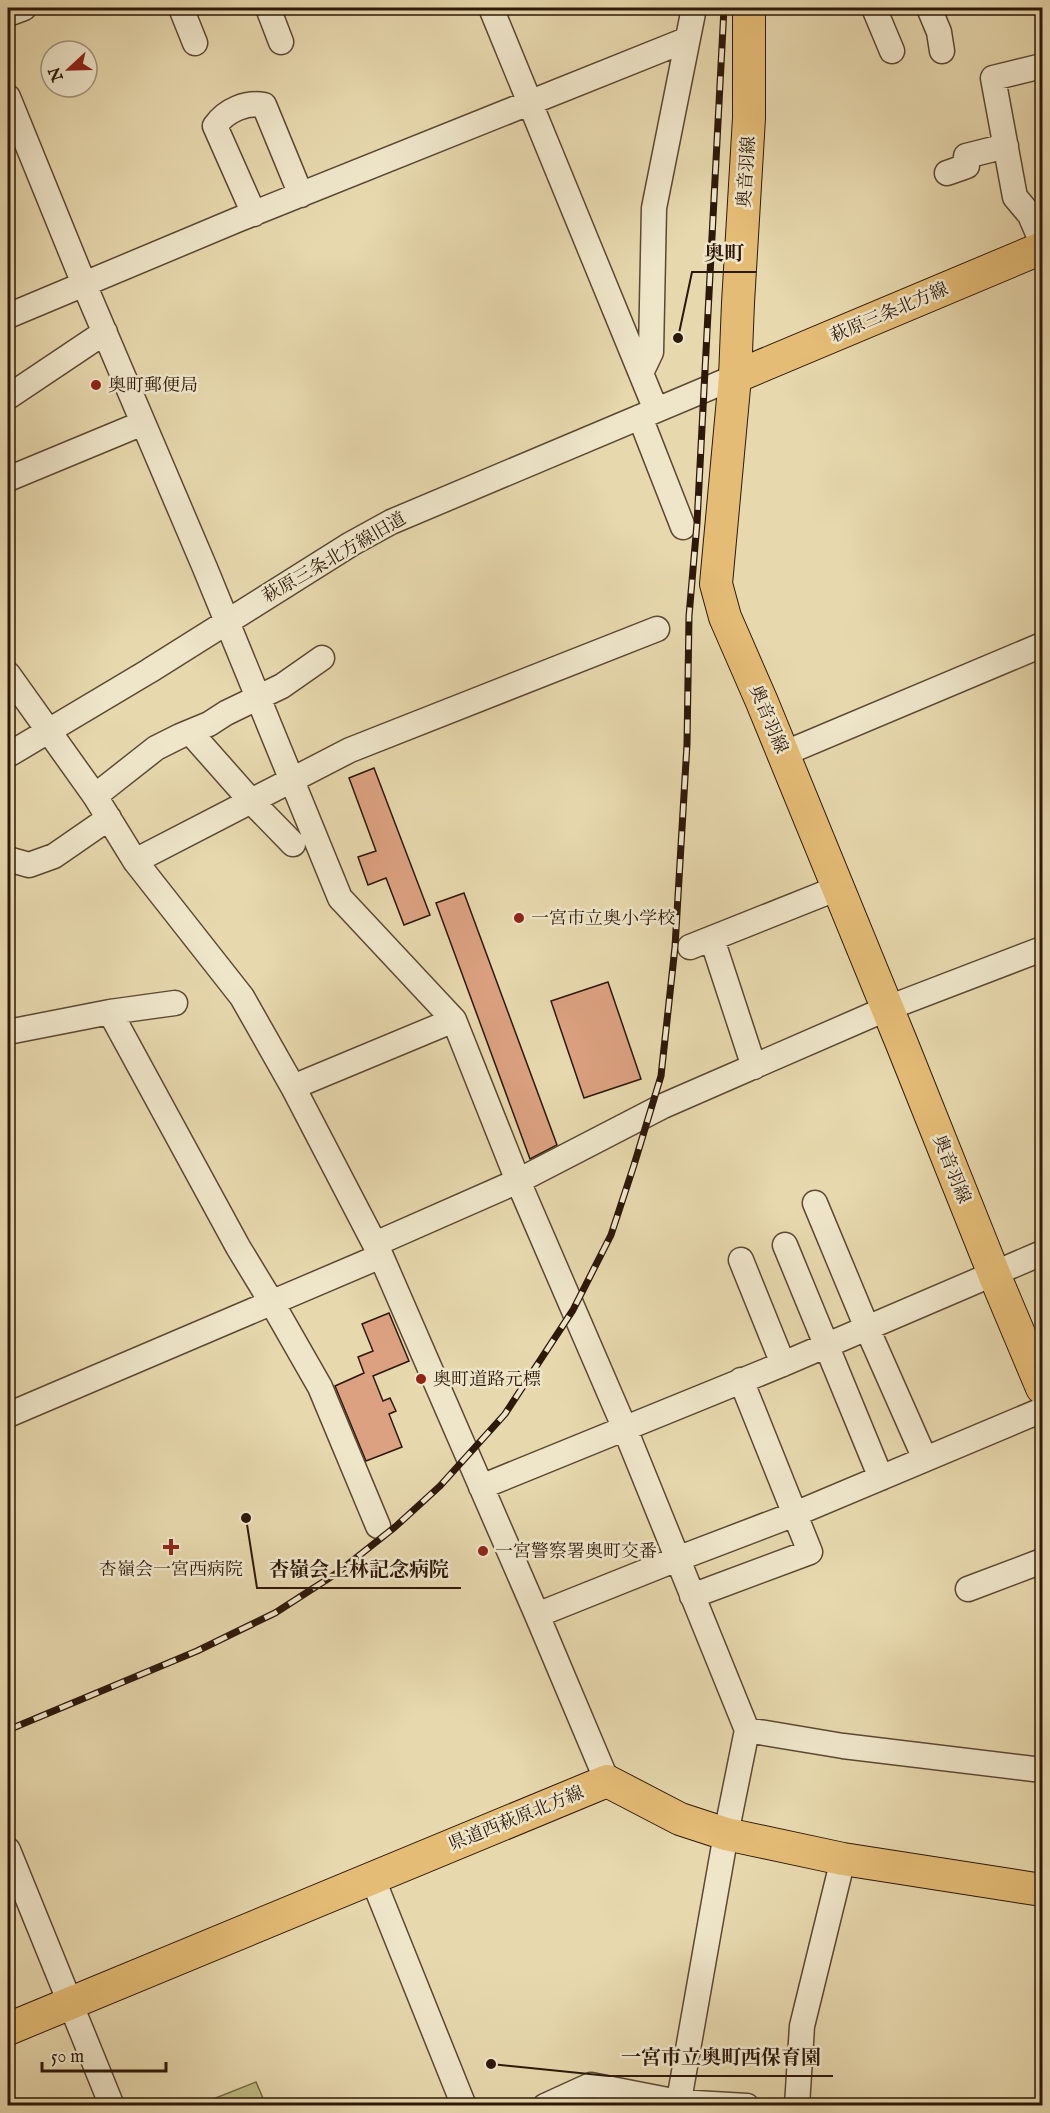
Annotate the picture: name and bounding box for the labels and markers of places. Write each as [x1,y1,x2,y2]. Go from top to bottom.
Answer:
callout: 奥町 [692,234,756,272]
place label: 奥町郵便局 [108,375,198,398]
marker: 奥町郵便局 [89,378,103,392]
place label: 一宮市立奥小学校 [531,908,675,931]
marker: 一宮市立奥小学校 [512,911,526,925]
place label: 奥町道路元標 [433,1369,541,1392]
marker: 奥町道路元標 [414,1372,428,1386]
marker: 杏嶺会一宮西病院 [162,1538,180,1556]
place label: 一宮警察署奥町交番 [495,1541,657,1564]
marker: 一宮警察署奥町交番 [476,1544,490,1558]
callout: 杏嶺会上林記念病院 [257,1550,461,1588]
place label: 杏嶺会一宮西病院 [99,1559,243,1582]
callout: 一宮市立奥町西保育園 [609,2038,833,2076]

